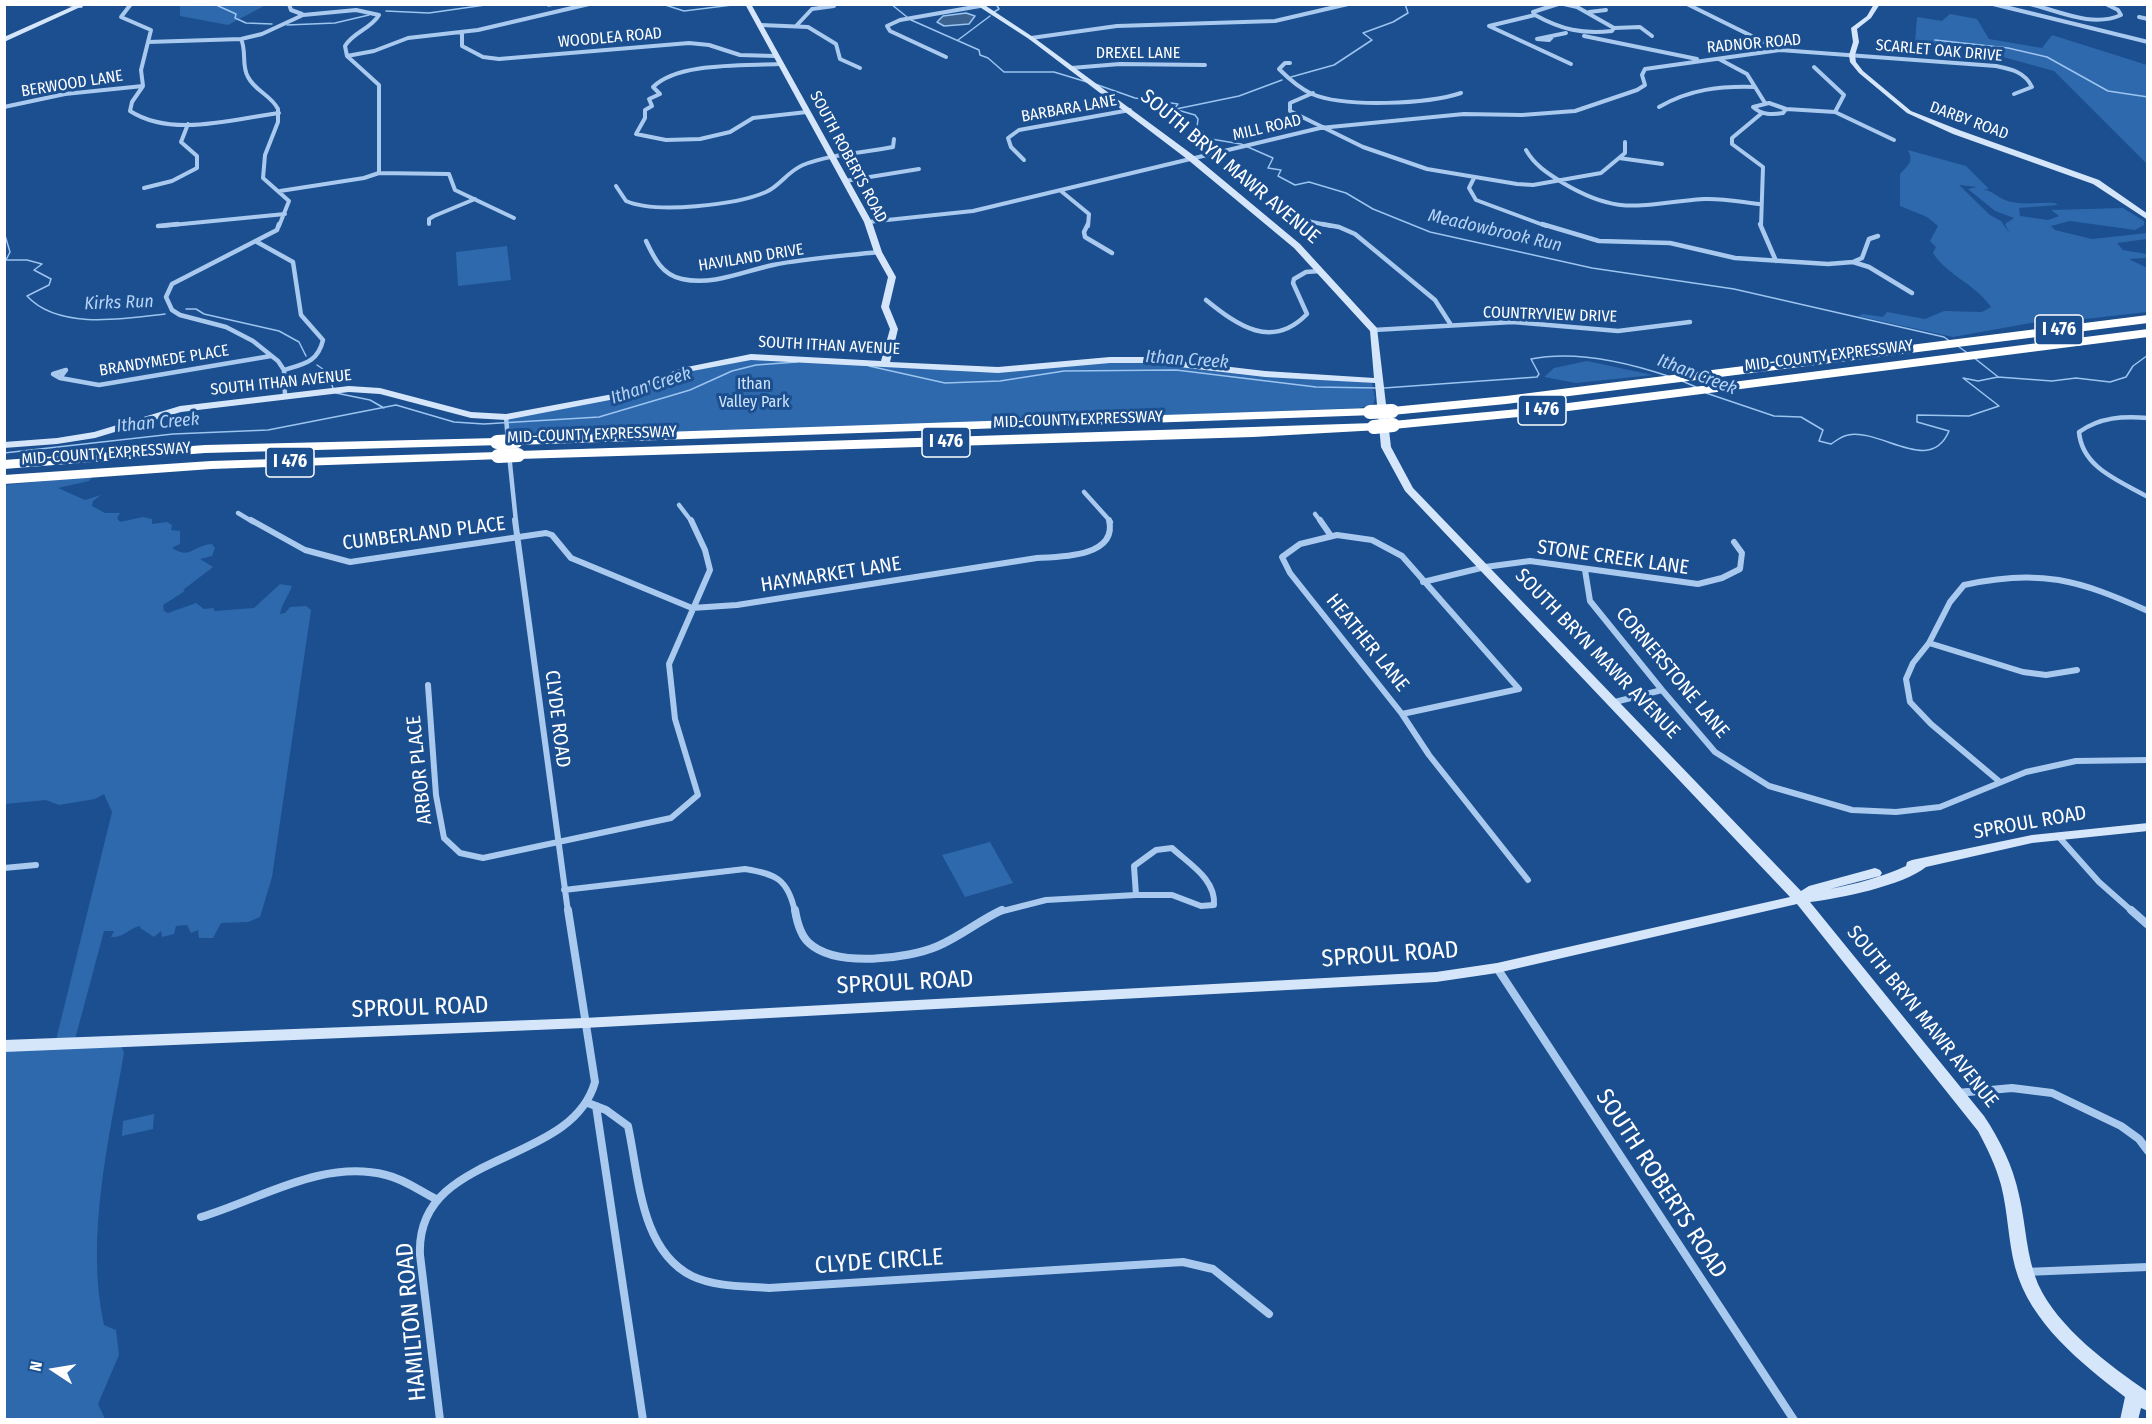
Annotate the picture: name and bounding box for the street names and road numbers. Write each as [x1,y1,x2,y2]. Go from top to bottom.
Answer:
street label: WOODLEA ROAD [557,24,663,52]
street label: RADNOR ROAD [1706,30,1802,58]
street label: SCARLET OAK DRIVE [1875,36,2003,66]
street label: DREXEL LANE [1096,44,1180,64]
street label: BERWOOD LANE [20,66,124,102]
street label: SOUTH BRYN MAWR AVENUE [1135,85,1325,249]
street label: SOUTH ROBERTS ROAD [805,88,891,226]
street label: BARBARA LANE [1020,91,1118,127]
street label: DARBY ROAD [1927,98,2011,144]
street label: MILL ROAD [1231,111,1303,145]
street label: HAVILAND DRIVE [697,240,805,276]
street label: COUNTRYVIEW DRIVE [1483,303,1617,327]
road number: I 476 [2035,315,2083,345]
street label: SOUTH ITHAN AVENUE [758,333,900,359]
street label: MID-COUNTY EXPRESSWAY [1744,336,1914,376]
street label: BRANDYMEDE PLACE [98,341,230,381]
street label: SOUTH ITHAN AVENUE [209,366,353,400]
road number: I 476 [1518,395,1566,425]
street label: MID-COUNTY EXPRESSWAY [993,407,1163,433]
street label: MID-COUNTY EXPRESSWAY [507,422,677,448]
road number: I 476 [922,427,970,457]
street label: MID-COUNTY EXPRESSWAY [21,439,191,469]
road number: I 476 [266,447,314,477]
street label: CUMBERLAND PLACE [341,512,507,556]
street label: STONE CREEK LANE [1536,535,1690,581]
street label: HAYMARKET LANE [759,552,903,598]
street label: SOUTH BRYN MAWR AVENUE [1510,564,1684,744]
street label: HEATHER LANE [1320,589,1414,697]
street label: CORNERSTONE LANE [1610,603,1734,743]
street label: CLYDE ROAD [539,669,575,769]
street label: ARBOR PLACE [402,714,438,826]
street label: SPROUL ROAD [1972,801,2088,845]
street label: SOUTH BRYN MAWR AVENUE [1841,921,2003,1113]
street label: SPROUL ROAD [1321,936,1459,974]
street label: SPROUL ROAD [836,965,974,1001]
street label: SPROUL ROAD [351,991,489,1025]
street label: SOUTH ROBERTS ROAD [1589,1084,1733,1284]
street label: HAMILTON ROAD [391,1242,433,1402]
street label: CLYDE CIRCLE [814,1243,944,1281]

